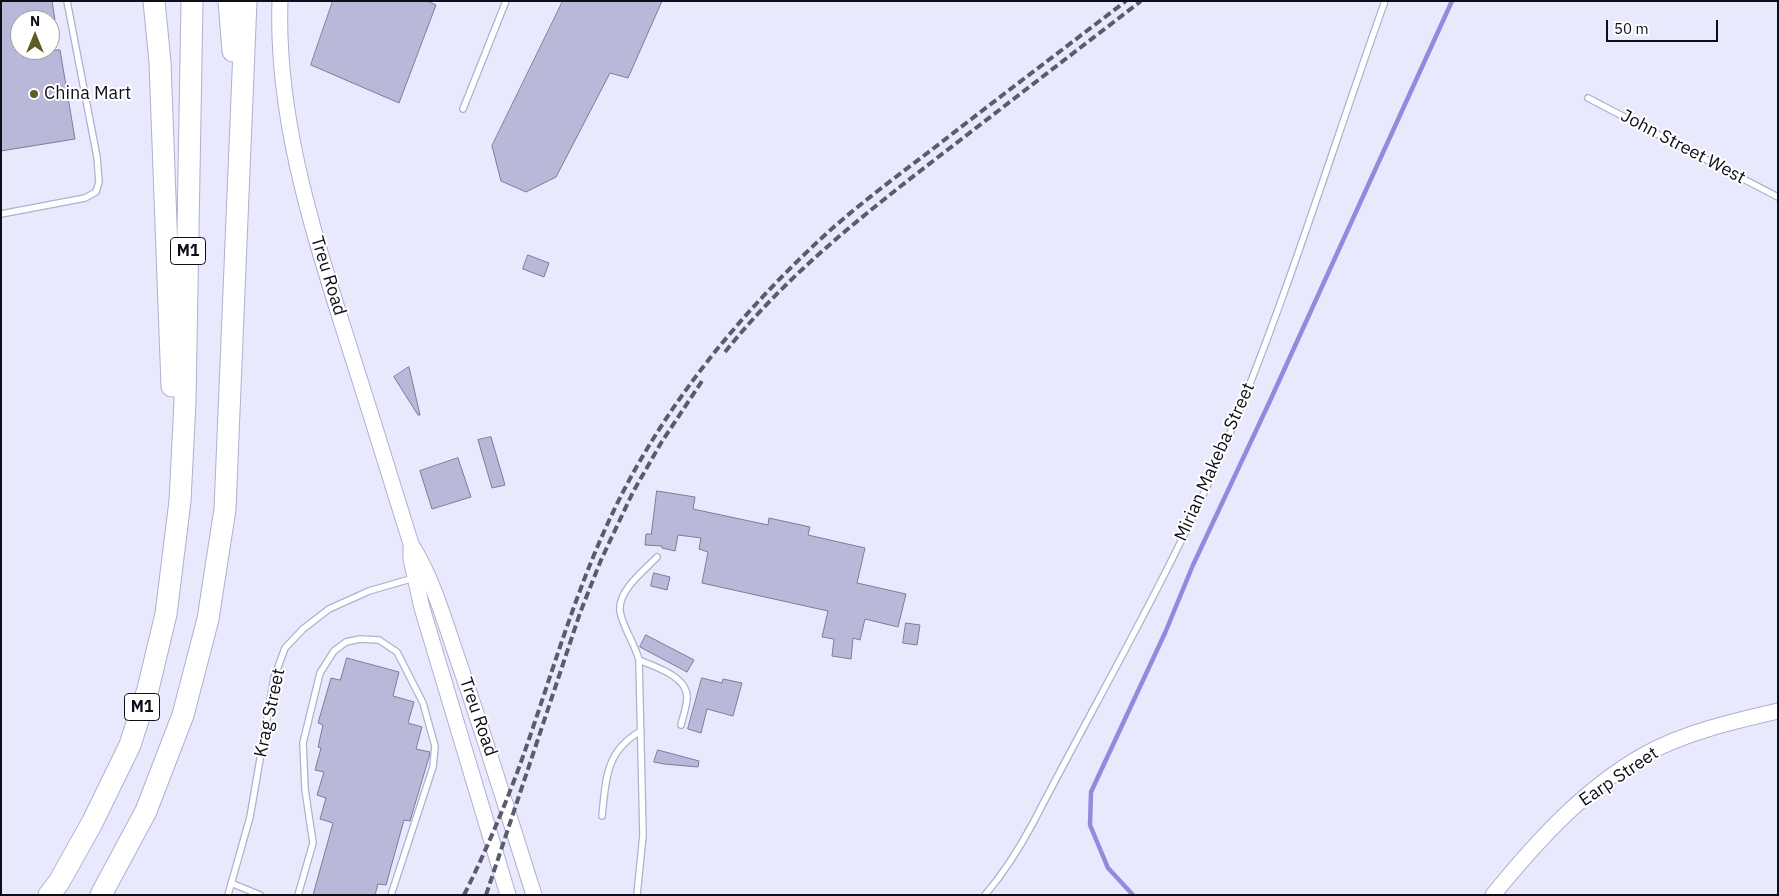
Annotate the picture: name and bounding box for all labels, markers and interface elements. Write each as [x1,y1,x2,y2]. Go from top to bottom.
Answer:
north arrow [10,10,60,60]
scale bar [1609,10,1722,42]
text: N [30,12,40,30]
text: 50 m [1614,19,1649,38]
place label: China Mart [44,83,131,105]
marker: China Mart [28,88,40,100]
street label: John Street West [1617,105,1749,189]
street label: Treu Road [306,234,350,318]
road number: M1 [170,238,206,264]
street label: Mirian Makeba Street [1170,379,1260,545]
street label: Krag Street [250,666,290,760]
street label: Treu Road [454,675,502,759]
road number: M1 [124,694,160,720]
street label: Earp Street [1575,743,1663,811]

